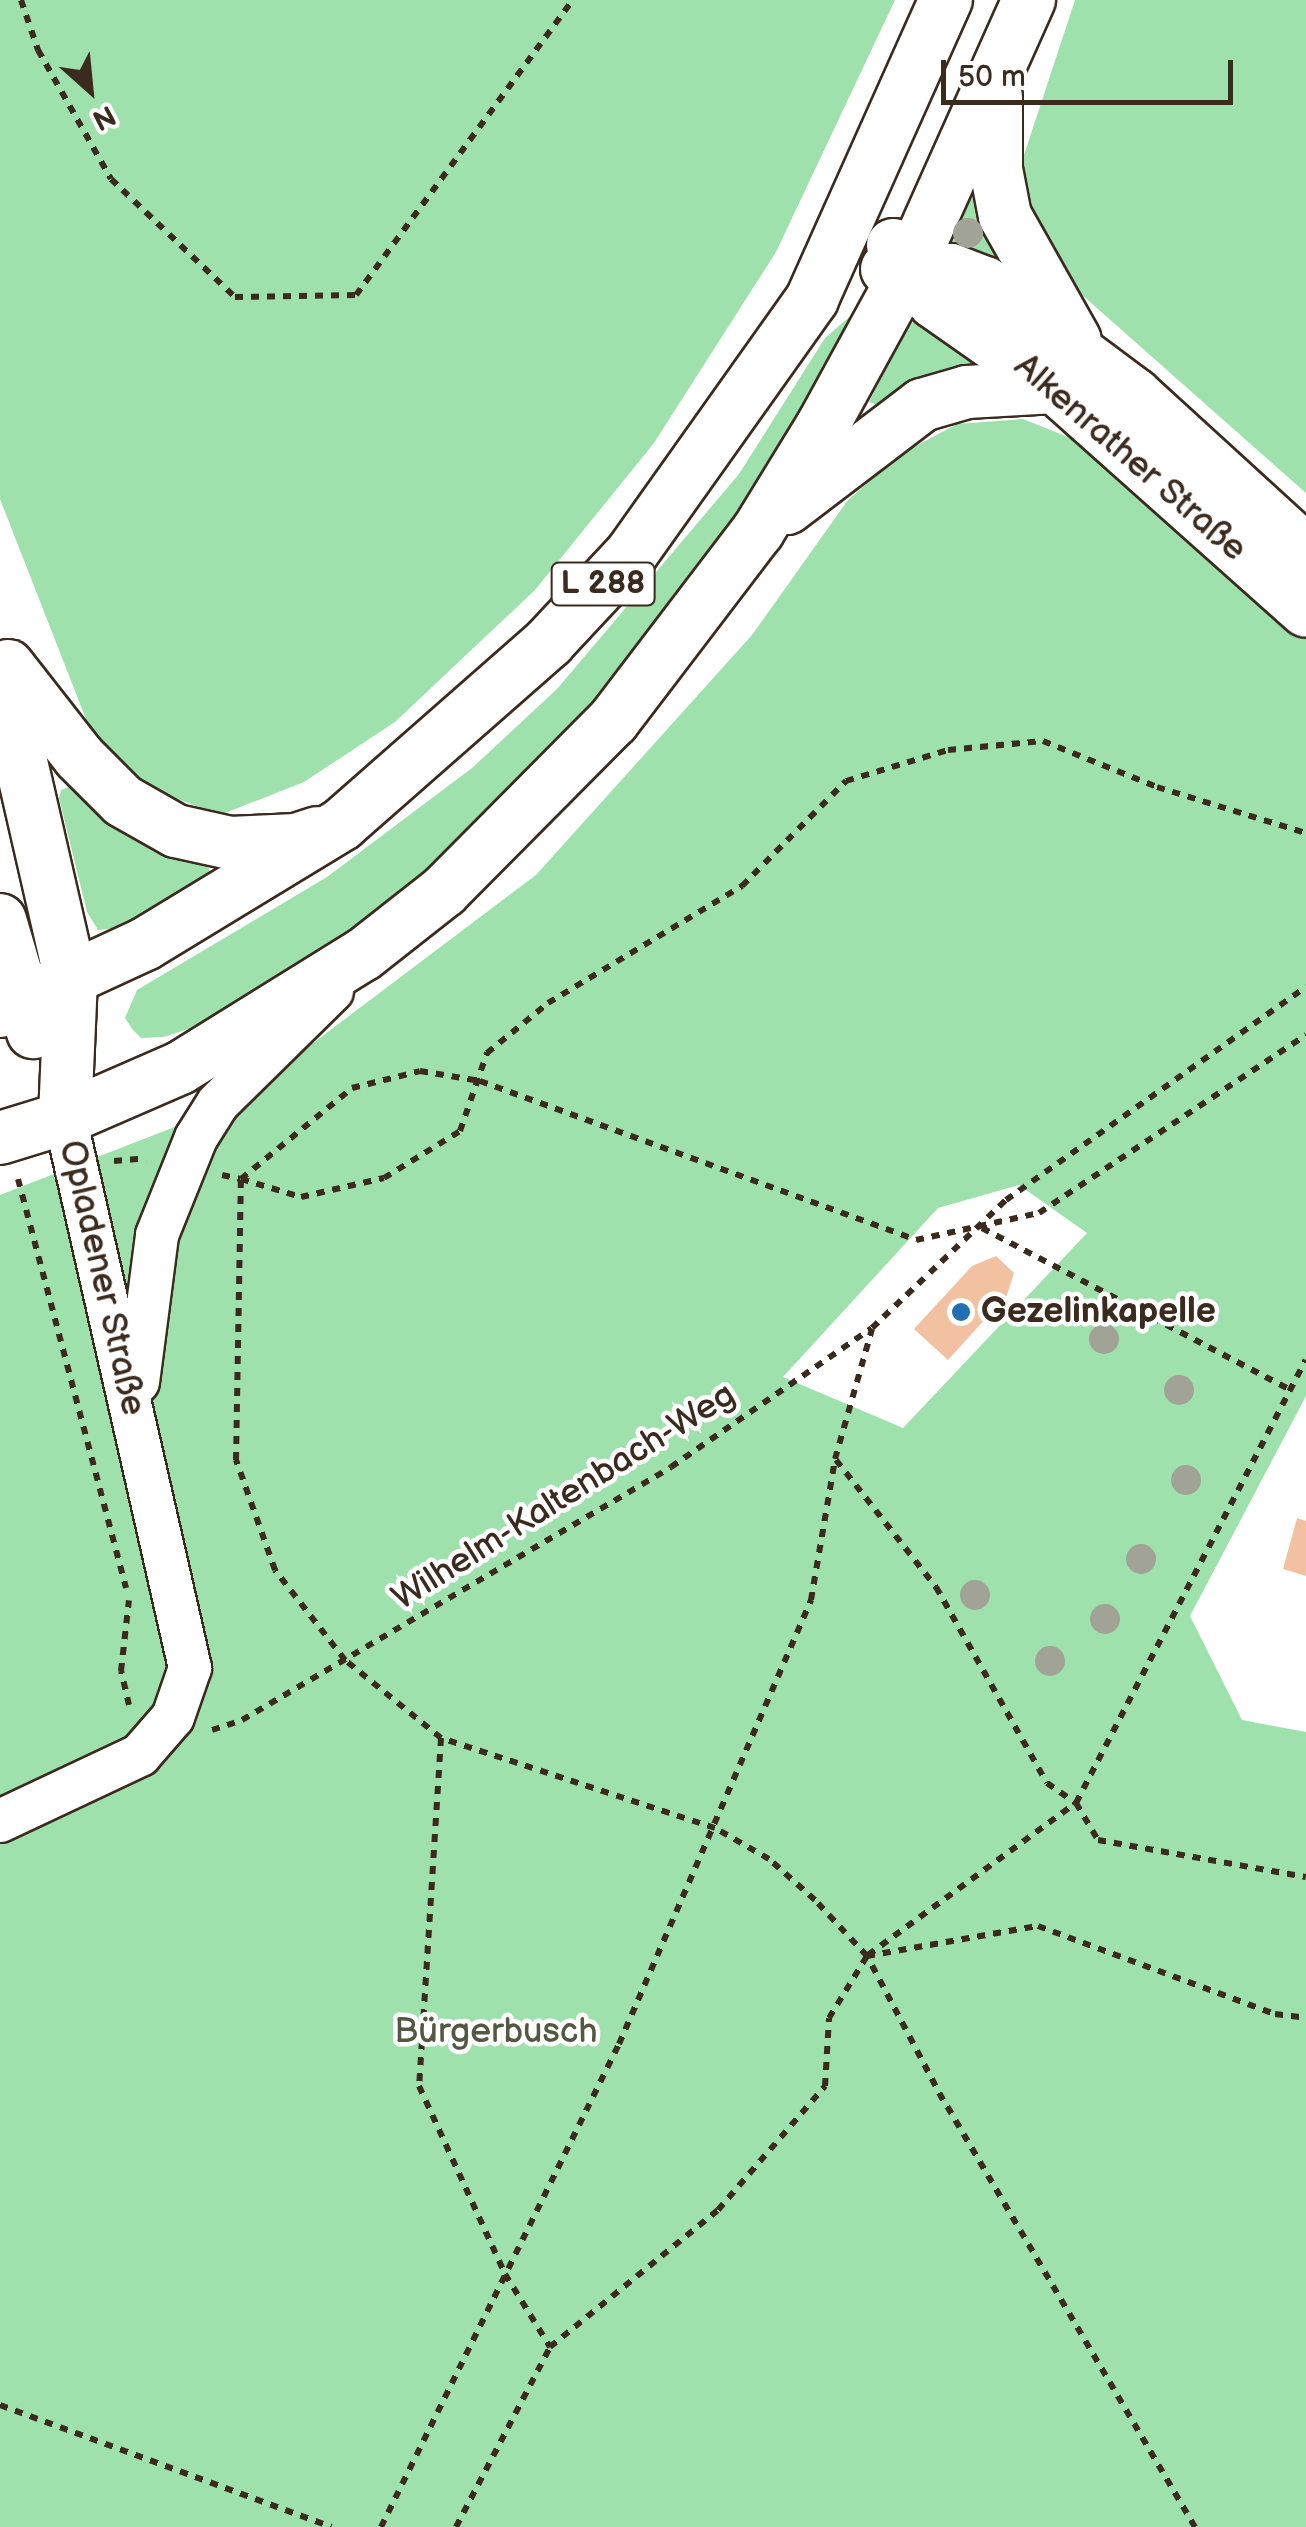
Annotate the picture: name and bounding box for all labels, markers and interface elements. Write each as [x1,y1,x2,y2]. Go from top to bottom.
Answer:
north arrow [40,40,140,140]
scale bar [946,40,1238,102]
text: 50 m [958,59,1026,95]
text: N [87,98,121,137]
street label: Alkenrather Straße [1005,345,1255,571]
road number: L 288 [550,557,656,611]
street label: Opladener Straße [50,1136,154,1420]
place label: Gezelinkapelle [981,1291,1216,1333]
marker: Gezelinkapelle [950,1301,972,1323]
street label: Wilhelm-Kaltenbach-Weg [385,1374,743,1620]
park label: Bürgerbusch [394,2011,598,2053]

